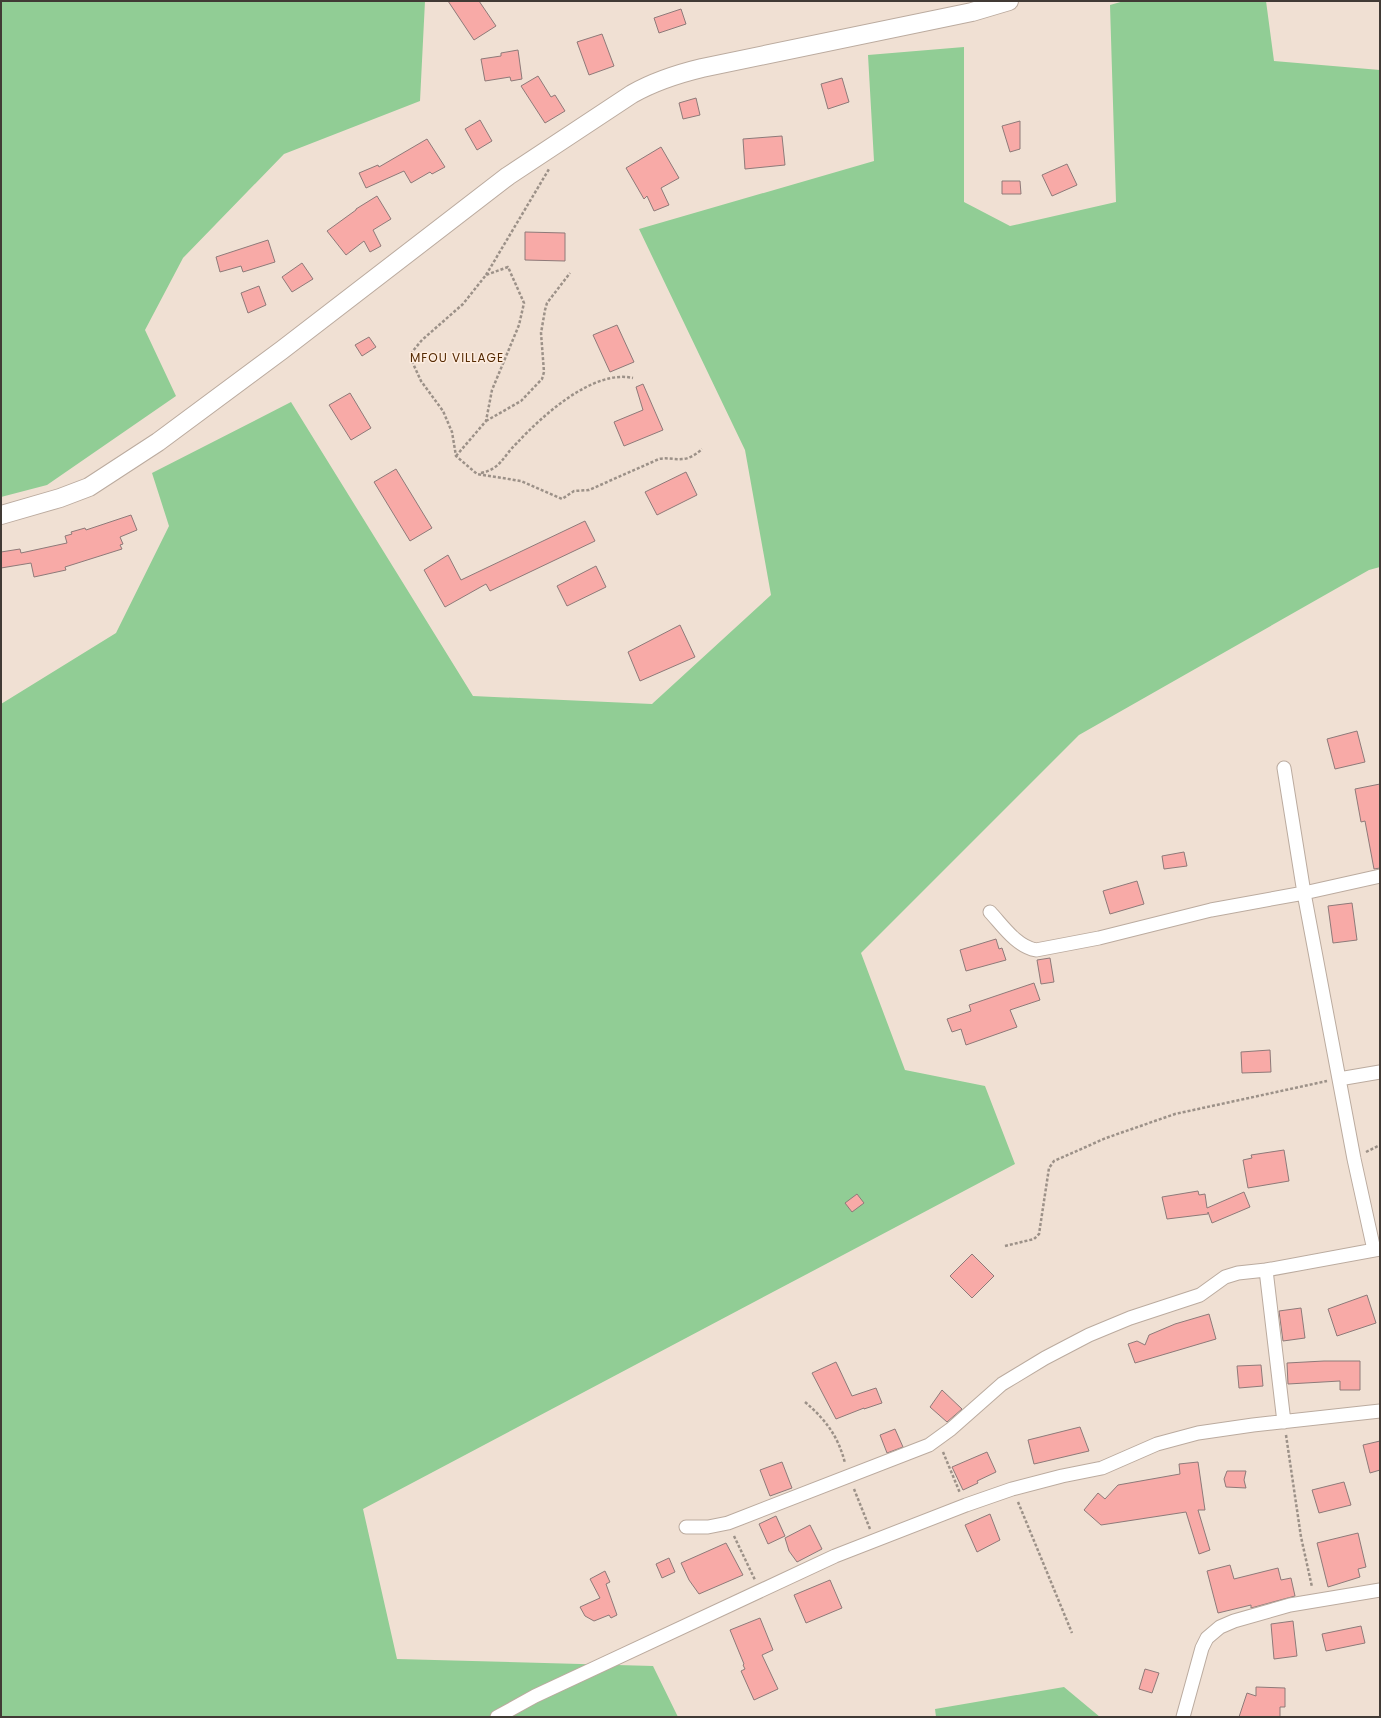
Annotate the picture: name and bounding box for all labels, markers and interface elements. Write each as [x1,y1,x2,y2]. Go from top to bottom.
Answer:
district label: MFOU VILLAGE [410,349,504,366]

